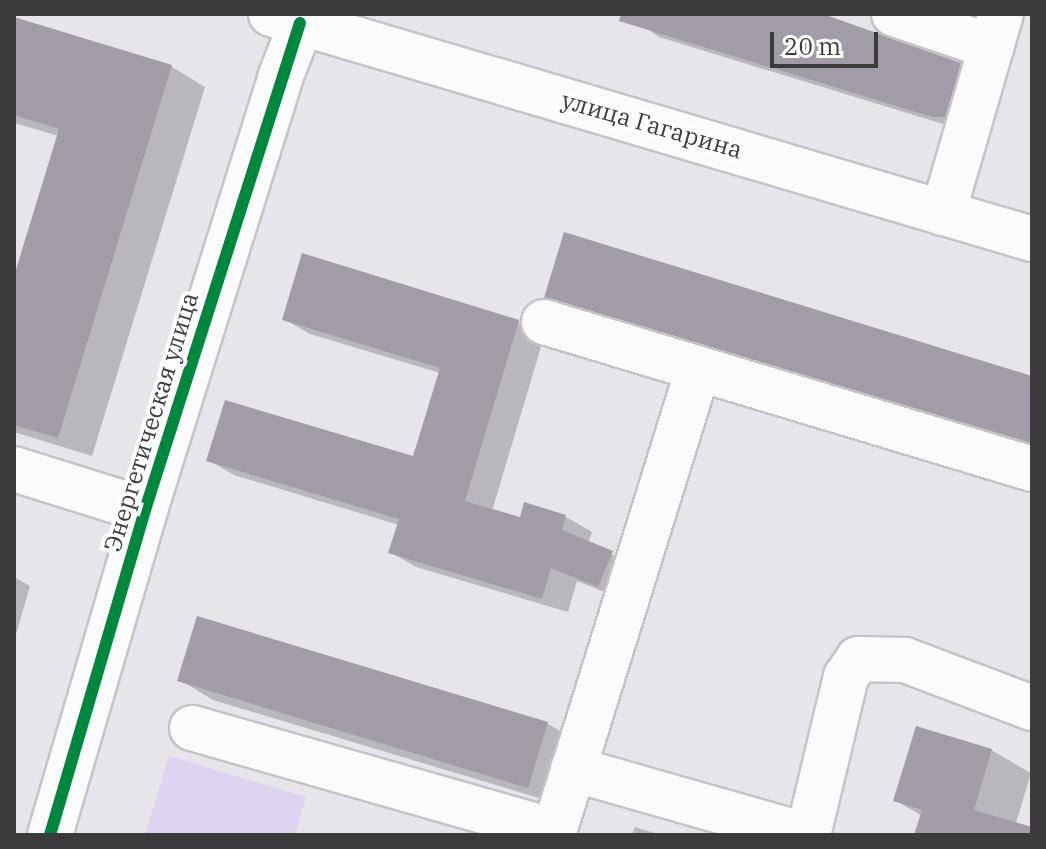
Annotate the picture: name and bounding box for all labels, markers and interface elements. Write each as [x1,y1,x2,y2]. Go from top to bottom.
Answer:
scale bar [774,16,882,66]
text: 20 m [784,30,841,62]
street label: улица Гагарина [558,85,746,165]
street label: Энергетическая улица [98,289,204,555]

